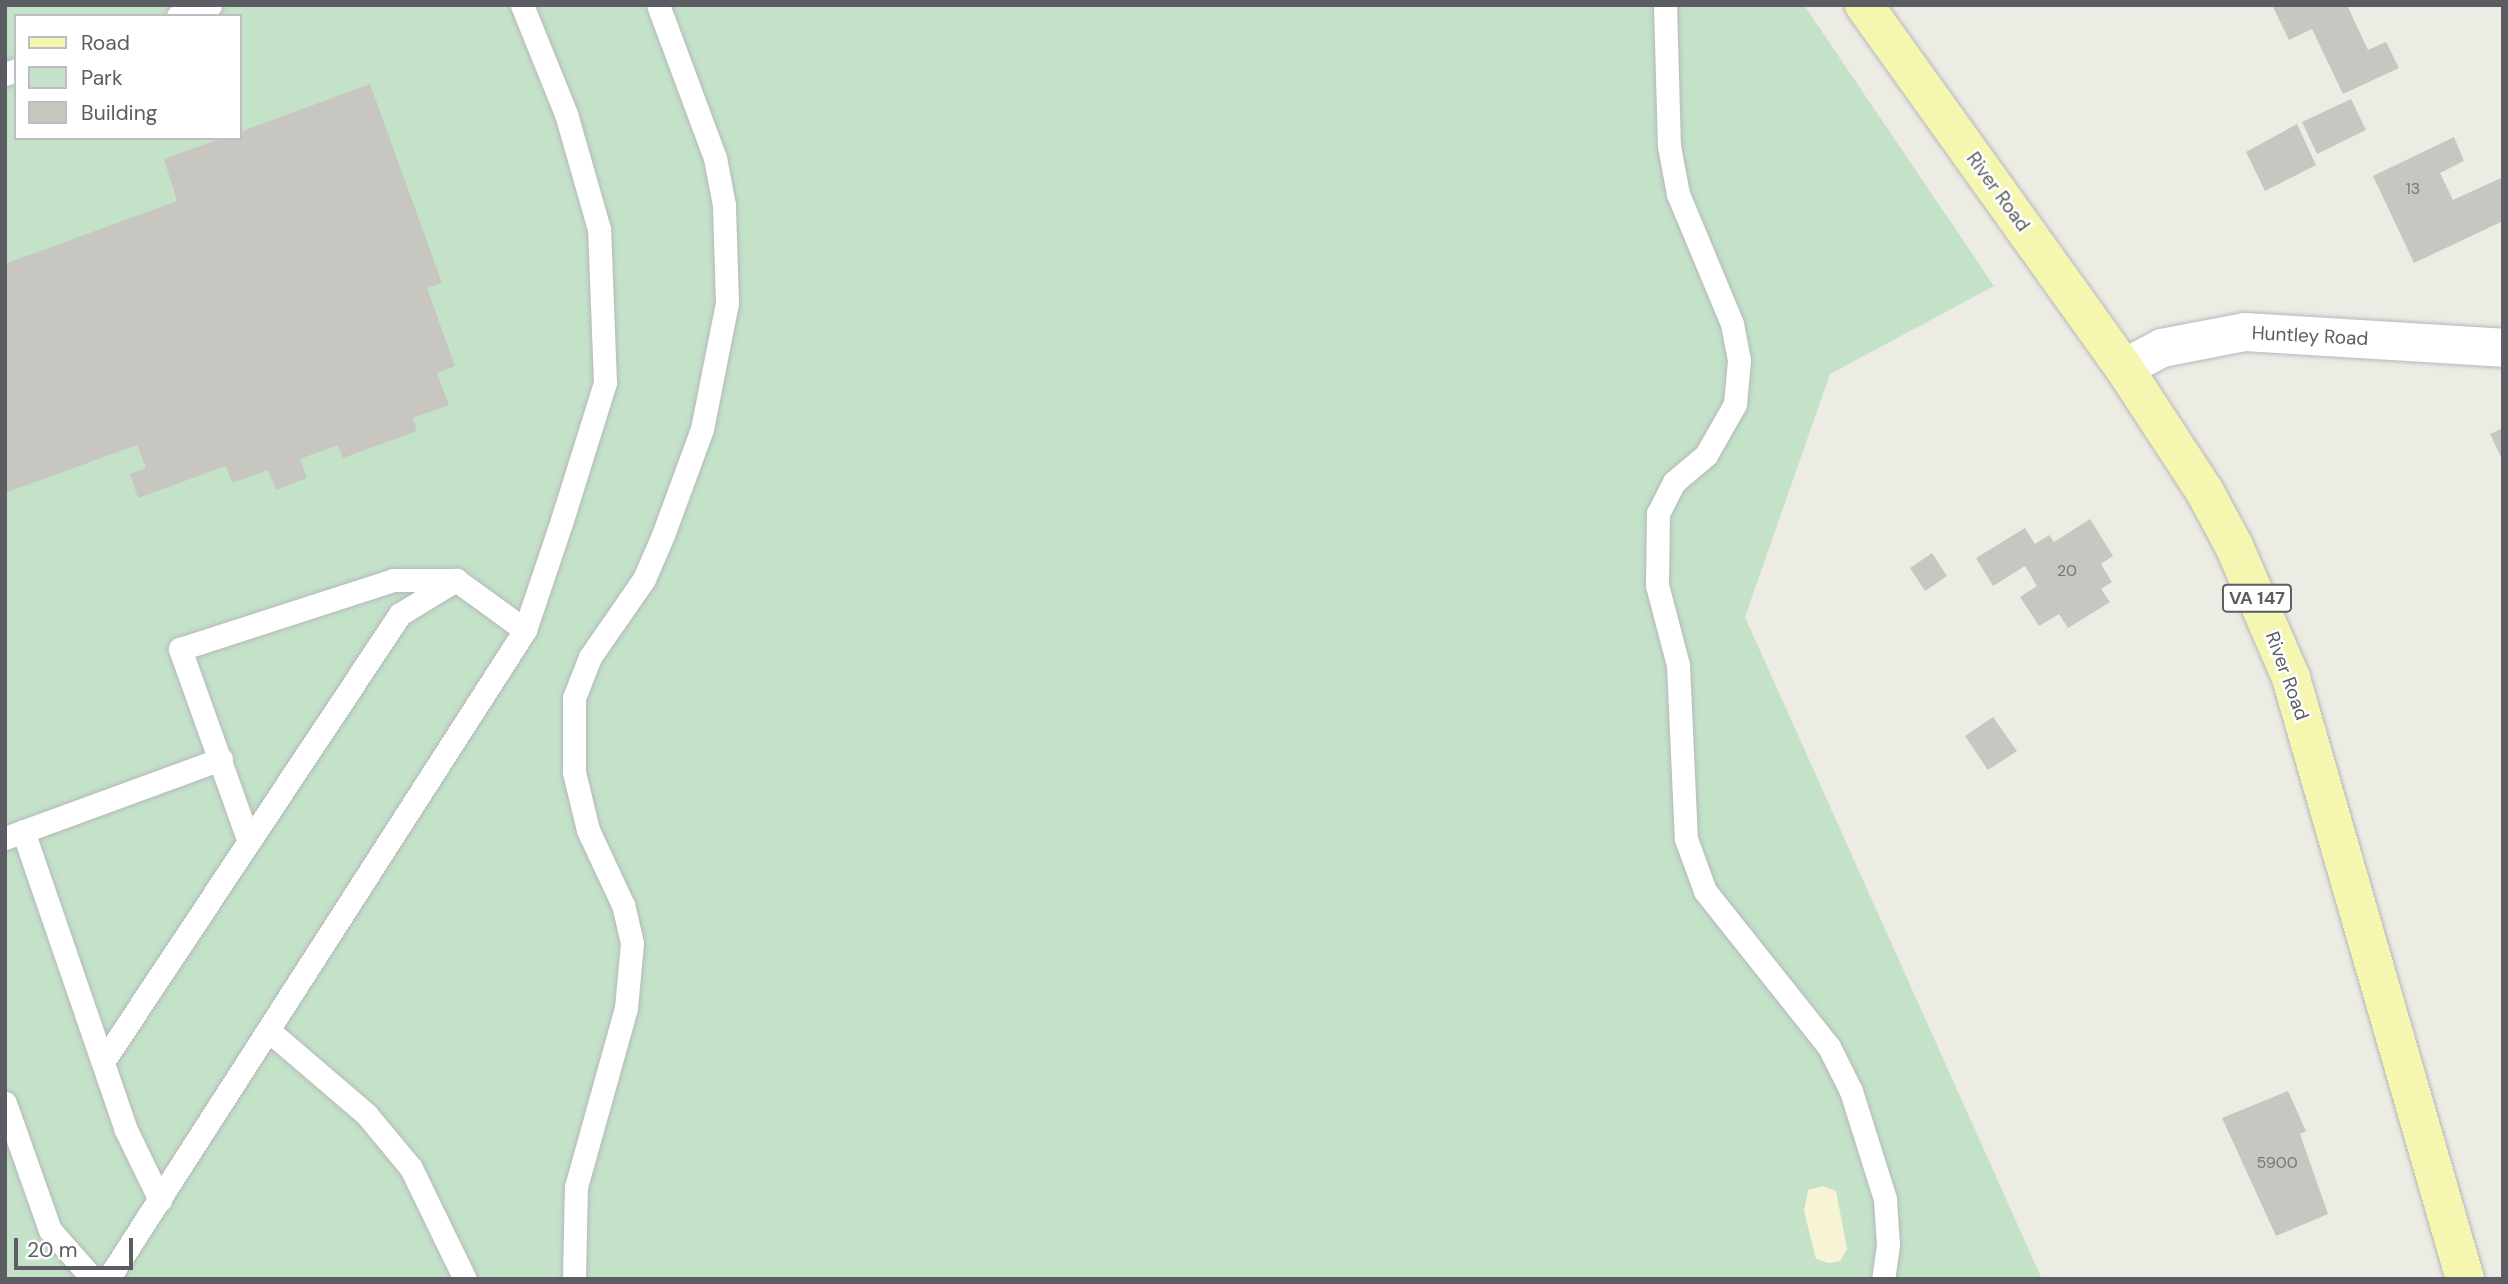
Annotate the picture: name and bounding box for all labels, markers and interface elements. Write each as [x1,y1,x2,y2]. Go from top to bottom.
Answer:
legend [14,14,242,140]
text: Road [81,29,130,57]
text: Park [81,64,122,92]
text: Building [81,99,157,127]
street label: River Road [1962,148,2034,236]
house number: 13 [2406,179,2420,199]
street label: Huntley Road [2251,322,2369,350]
house number: 20 [2057,561,2077,581]
road number: VA 147 [2220,584,2294,612]
street label: River Road [2260,629,2314,723]
house number: 5900 [2256,1153,2298,1173]
scale bar [18,1224,136,1268]
text: 20 m [27,1236,78,1264]

